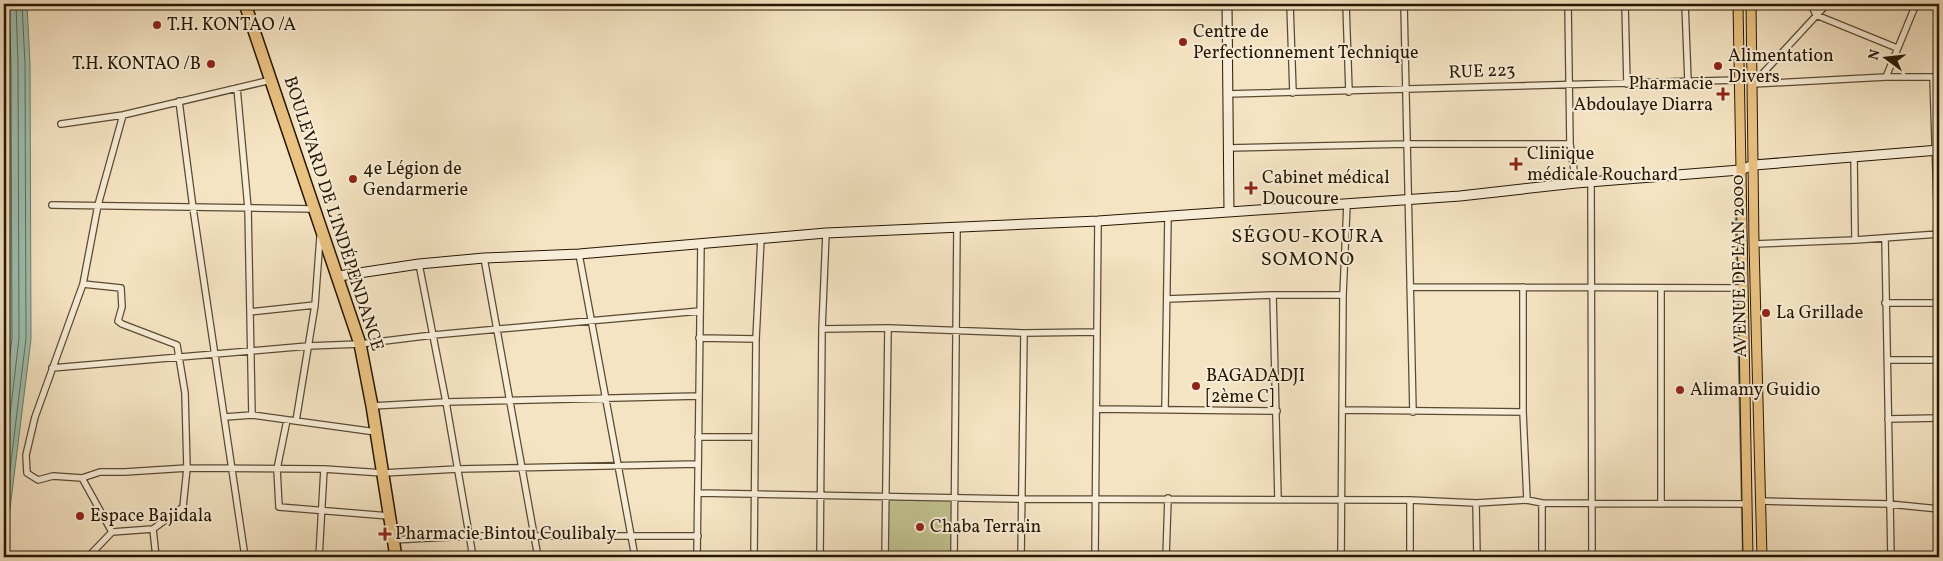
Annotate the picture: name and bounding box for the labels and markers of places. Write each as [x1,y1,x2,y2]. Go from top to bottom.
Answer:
place label: T.H. KONTAO /A [167,13,296,38]
marker: T.H. KONTAO /A [151,19,163,31]
place label: Centre de Perfectionnement Technique [1193,20,1419,66]
marker: Centre de Perfectionnement Technique [1177,36,1189,48]
place label: Alimentation Divers [1728,44,1834,90]
place label: T.H. KONTAO /B [72,52,201,77]
marker: T.H. KONTAO /B [205,58,217,70]
marker: Alimentation Divers [1712,60,1724,72]
place label: Pharmacie Abdoulaye Diarra [1574,72,1713,118]
marker: Pharmacie Abdoulaye Diarra [1717,88,1729,100]
place label: Clinique médicale Rouchard [1527,142,1678,188]
place label: 4e Légion de Gendarmerie [363,157,468,203]
marker: Clinique médicale Rouchard [1509,157,1523,171]
place label: Cabinet médical Doucoure [1262,166,1390,212]
marker: 4e Légion de Gendarmerie [347,173,359,185]
marker: Cabinet médical Doucoure [1244,181,1258,195]
place label: La Grillade [1776,301,1863,326]
marker: La Grillade [1760,307,1772,319]
place label: BAGADADJI [2ème C] [1206,364,1305,410]
place label: Alimamy Guidio [1690,378,1820,403]
marker: BAGADADJI [2ème C] [1190,380,1202,392]
marker: Alimamy Guidio [1674,384,1686,396]
place label: Espace Bajidala [90,504,212,529]
marker: Espace Bajidala [74,510,86,522]
place label: Chaba Terrain [930,515,1042,540]
marker: Chaba Terrain [914,521,926,533]
place label: Pharmacie Bintou Coulibaly [395,522,616,547]
marker: Pharmacie Bintou Coulibaly [379,528,391,540]

